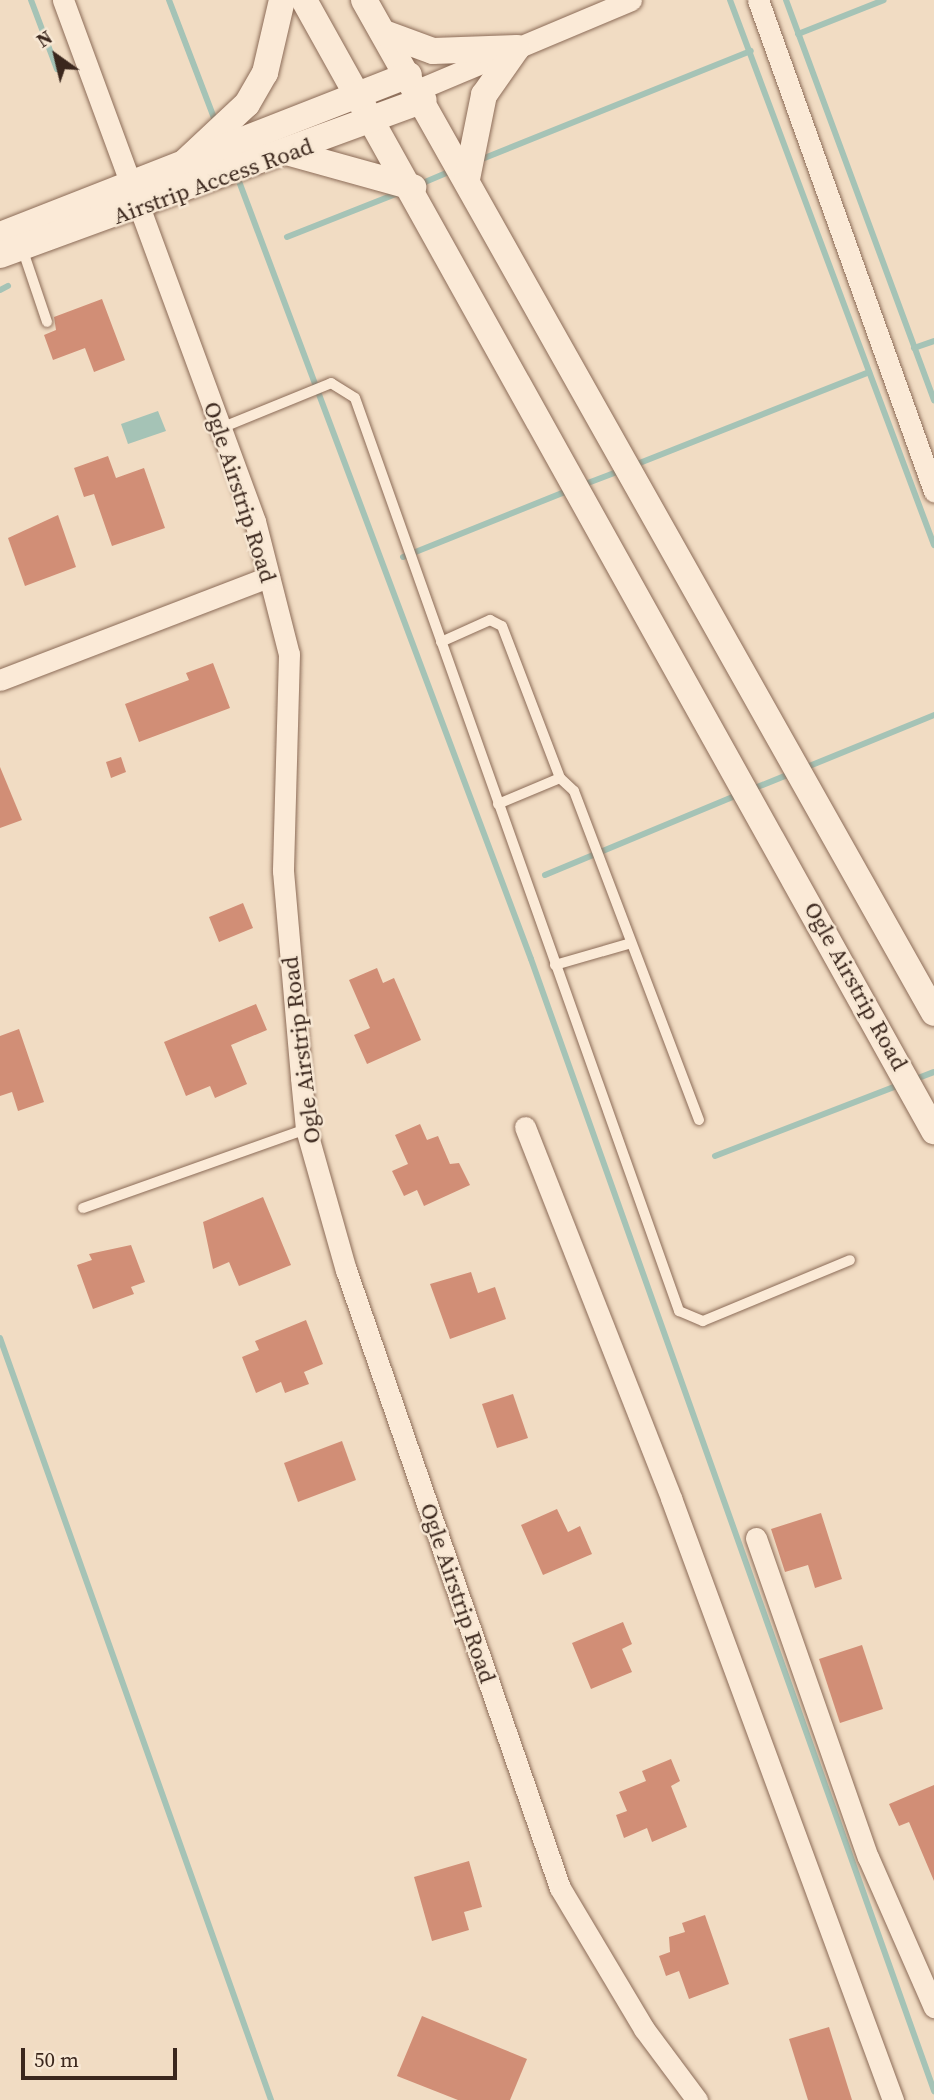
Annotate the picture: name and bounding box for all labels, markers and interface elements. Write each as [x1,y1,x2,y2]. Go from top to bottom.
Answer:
north arrow [21,21,91,91]
text: N [31,24,57,53]
street label: Airstrip Access Road [109,132,317,230]
street label: Ogle Airstrip Road [198,398,282,586]
street label: Ogle Airstrip Road [798,897,914,1075]
street label: Ogle Airstrip Road [276,955,326,1145]
street label: Ogle Airstrip Road [414,1500,502,1686]
scale bar [24,2034,180,2078]
text: 50 m [34,2045,79,2074]

